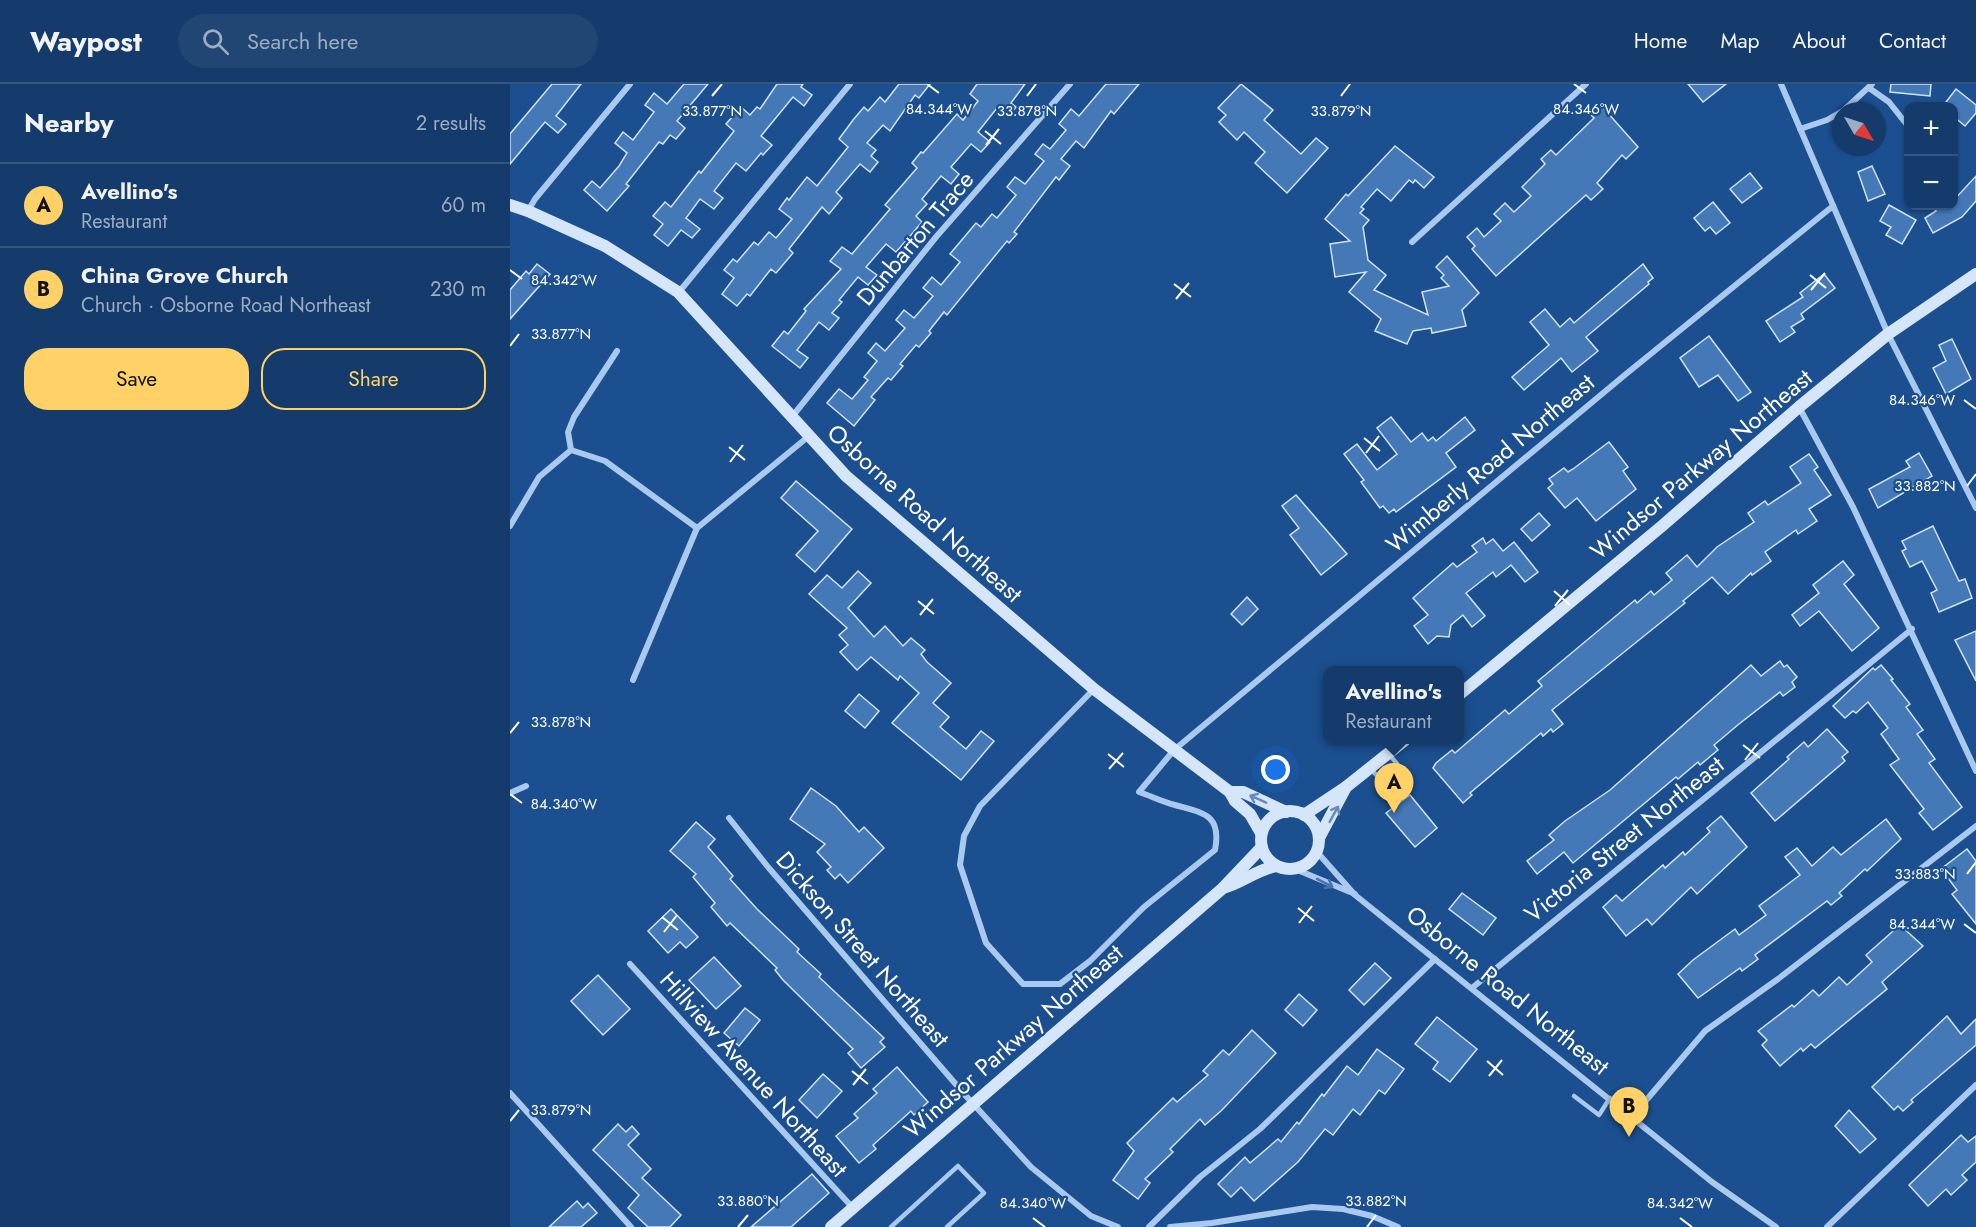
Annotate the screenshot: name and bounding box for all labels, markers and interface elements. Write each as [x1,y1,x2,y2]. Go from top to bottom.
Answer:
search box [178,14,598,68]
text: Waypost [30,21,142,62]
icon: search [199,25,232,58]
text: Search here [247,25,358,57]
text: Home [1634,26,1687,56]
text: Map [1720,26,1760,56]
text: About [1793,26,1846,56]
text: Contact [1879,26,1946,56]
text: 84.344°W [906,98,972,120]
text: 84.346°W [1553,98,1619,120]
text: 33.877°N [682,100,742,122]
text: 33.878°N [997,100,1057,122]
text: 33.879°N [1311,100,1371,122]
north arrow [1832,102,1886,156]
map controls [1904,102,1958,210]
button: + [1904,102,1958,156]
text: Nearby [24,104,113,142]
text: 2 results [416,109,486,138]
button: − [1904,156,1958,210]
street label: Dunbarton Trace [848,163,982,313]
text: Avellino's [81,175,177,207]
text: A [36,191,51,220]
text: 60 m [441,191,486,220]
text: Restaurant [81,207,167,236]
text: China Grove Church [81,259,289,291]
text: 84.342°W [531,269,597,291]
text: B [37,275,50,304]
text: 230 m [430,275,486,304]
text: Church · Osborne Road Northeast [81,291,371,320]
text: 33.877°N [531,323,591,345]
button: Save [24,348,249,410]
button: Share [261,348,486,410]
street label: Windsor Parkway Northeast [1582,360,1820,568]
street label: Wimberly Road Northeast [1378,365,1602,561]
text: 84.346°W [1889,389,1955,411]
street label: Osborne Road Northeast [819,416,1031,611]
text: 33.882°N [1894,475,1956,497]
popup [1323,666,1464,744]
text: Avellino's [1345,675,1442,707]
text: Restaurant [1345,707,1432,736]
text: 33.878°N [531,711,591,733]
street label: Victoria Street Northeast [1517,747,1731,931]
your location [1261,755,1290,784]
pin: A [1374,764,1414,813]
text: 84.340°W [531,793,597,815]
one-way arrow [1250,793,1268,805]
one-way arrow [1329,805,1340,823]
street label: Dickson Street Northeast [768,843,958,1055]
text: 33.883°N [1894,863,1956,885]
one-way arrow [1315,878,1333,889]
street label: Osborne Road Northeast [1399,897,1617,1083]
text: 84.344°W [1889,913,1955,935]
street label: Windsor Parkway Northeast [896,936,1131,1146]
street label: Hillview Avenue Northeast [652,963,856,1185]
pin: B [1610,1088,1648,1137]
text: 33.879°N [531,1099,591,1121]
text: 33.880°N [717,1190,779,1212]
text: 33.882°N [1345,1190,1407,1212]
text: 84.340°W [1000,1192,1066,1214]
text: 84.342°W [1647,1192,1713,1214]

